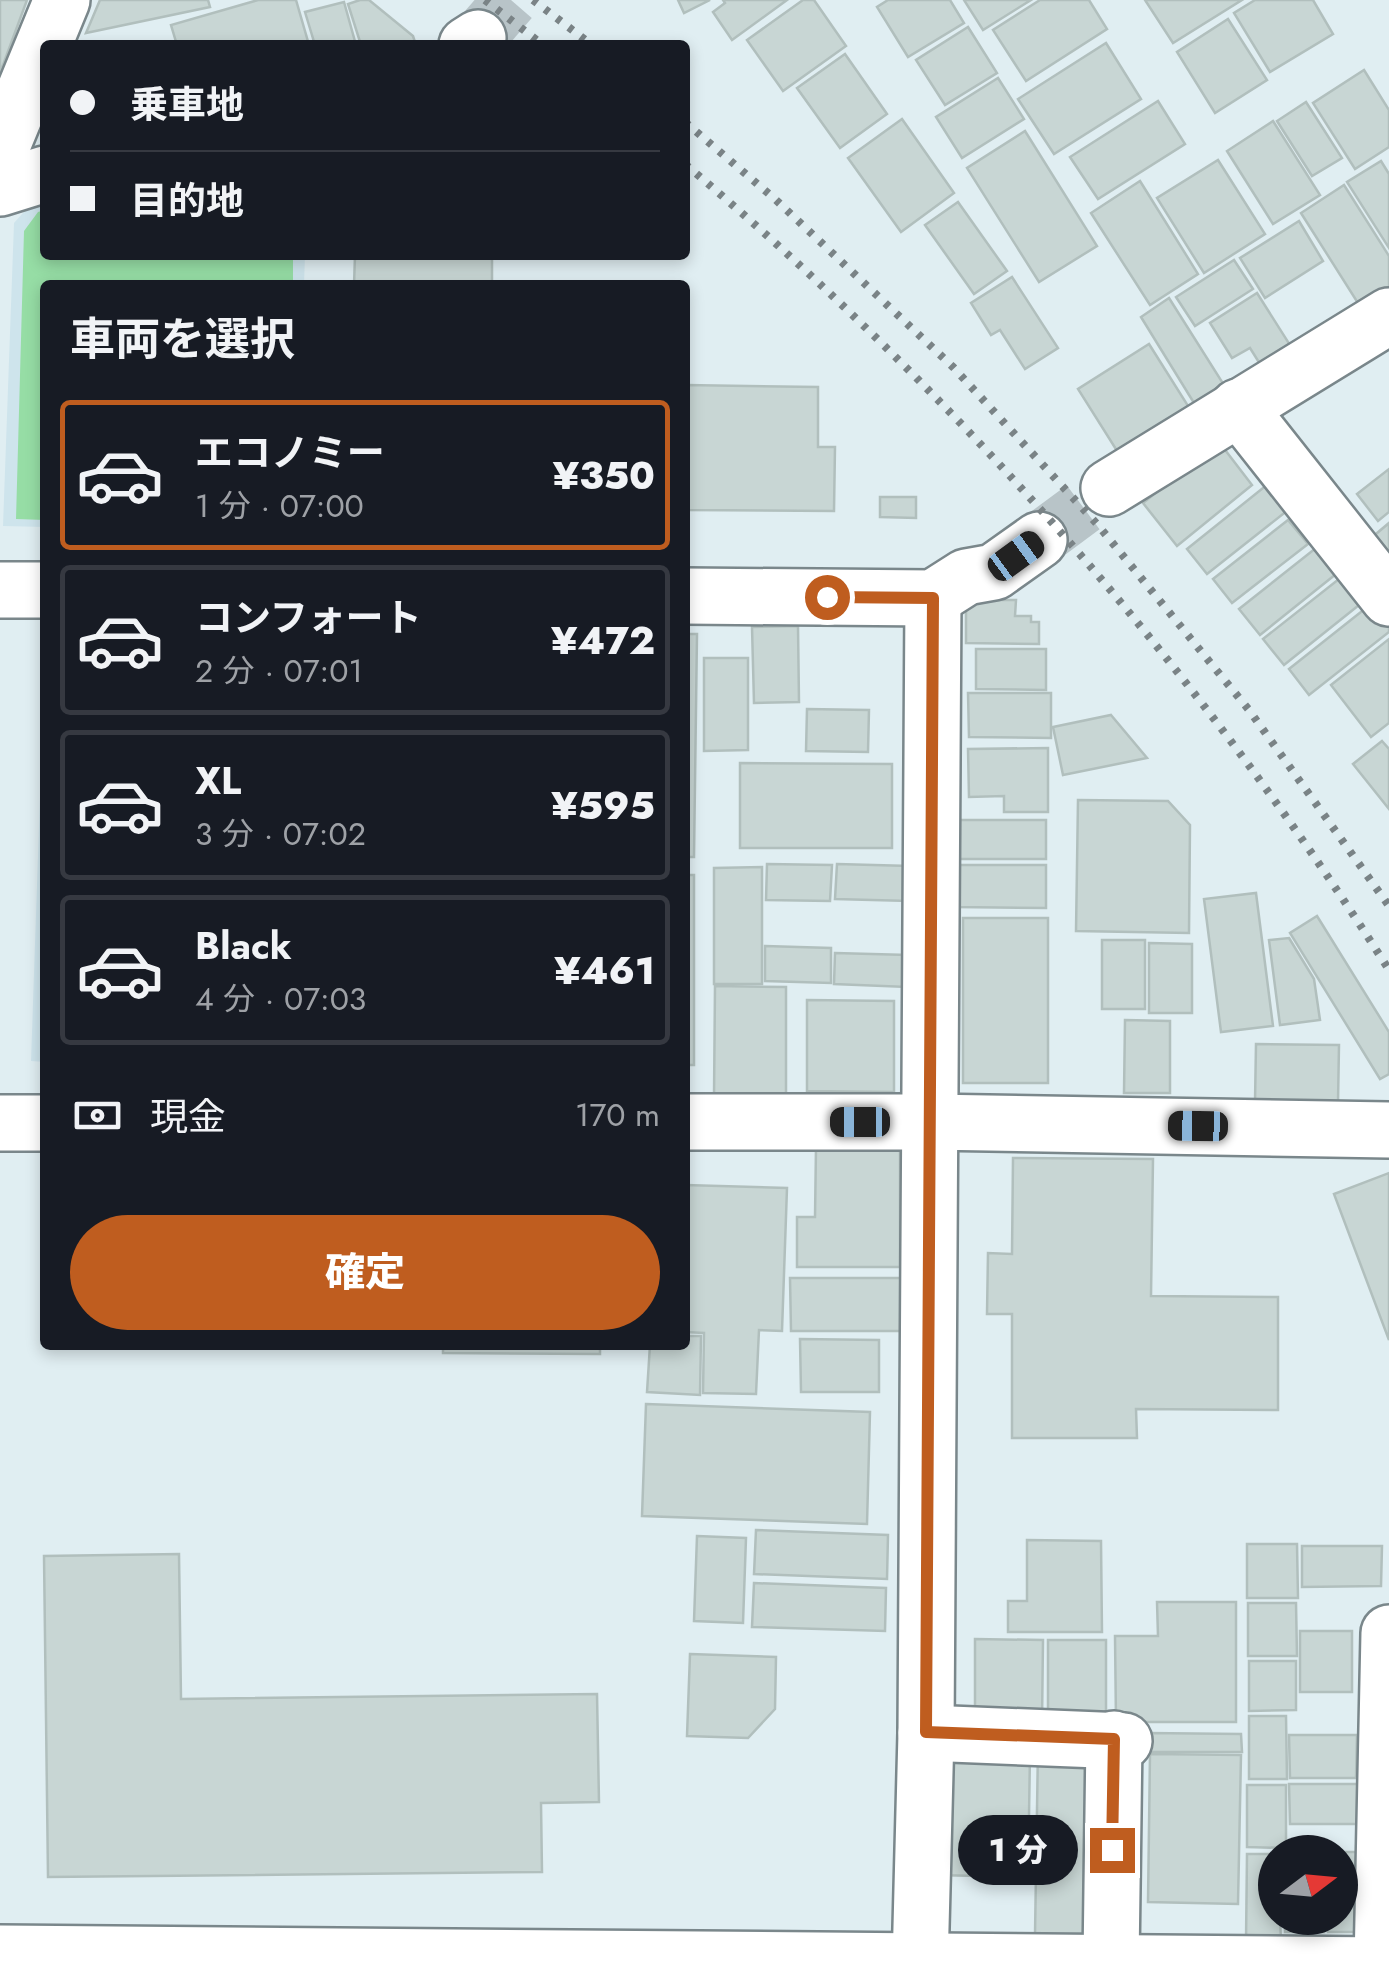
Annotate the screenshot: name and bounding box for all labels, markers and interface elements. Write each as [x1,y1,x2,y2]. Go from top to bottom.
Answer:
text: 乗車地 [130,77,244,132]
text: 目的地 [130,173,244,228]
text: 車両を選択 [70,307,295,372]
text: エコノミー [195,425,385,480]
icon: car [75,430,165,520]
text: ¥350 [553,448,655,503]
text: 1 分 · 07:00 [195,483,364,529]
car [983,526,1049,586]
route start [805,575,850,620]
text: コンフォート [195,590,422,645]
icon: car [75,595,165,685]
text: ¥472 [551,613,655,668]
text: 2 分 · 07:01 [195,648,363,694]
text: XL [195,753,241,808]
icon: car [75,760,165,850]
text: ¥595 [551,778,655,833]
text: 3 分 · 07:02 [195,811,366,857]
text: Black [195,918,292,973]
icon: car [75,925,165,1015]
text: ¥461 [554,943,655,998]
text: 4 分 · 07:03 [195,976,366,1022]
icon: cash [70,1088,125,1143]
text: 現金 [150,1089,226,1144]
text: 170 m [575,1092,660,1138]
car [830,1107,890,1137]
car [1168,1110,1228,1142]
button: 確定 [70,1215,660,1330]
callout: 1 分 [957,1815,1077,1885]
text: 1 分 [989,1827,1047,1873]
route end [1090,1828,1135,1873]
north arrow [1258,1835,1358,1935]
map controls [1258,1835,1358,1935]

